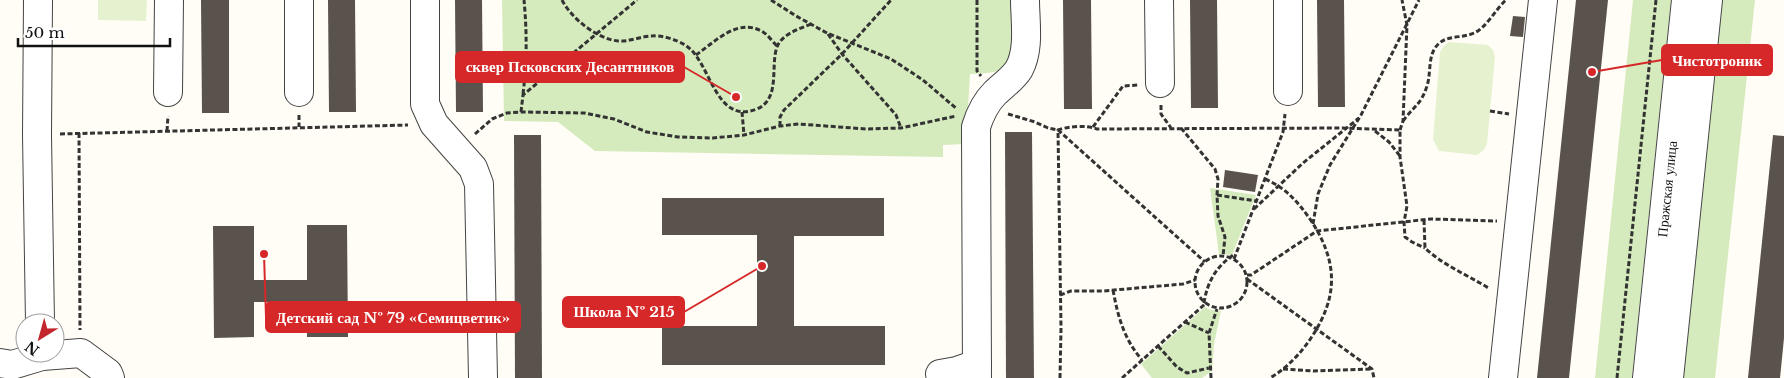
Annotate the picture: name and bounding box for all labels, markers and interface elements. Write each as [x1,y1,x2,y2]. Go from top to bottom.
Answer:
scale bar [18,15,170,47]
text: 50 m [25,23,65,42]
callout: Чистотроник [1662,45,1772,75]
text: Чистотроник [1672,51,1762,70]
callout: сквер Псковских Десантников [456,52,684,82]
text: сквер Псковских Десантников [466,57,674,76]
street label: Пражская улица [1653,139,1681,238]
callout: Школа № 215 [563,297,684,327]
callout: Детский сад № 79 «Семицветик» [266,302,520,332]
text: Школа № 215 [573,302,675,321]
text: Детский сад № 79 «Семицветик» [276,308,510,327]
north arrow [15,313,65,363]
text: N [22,337,43,360]

